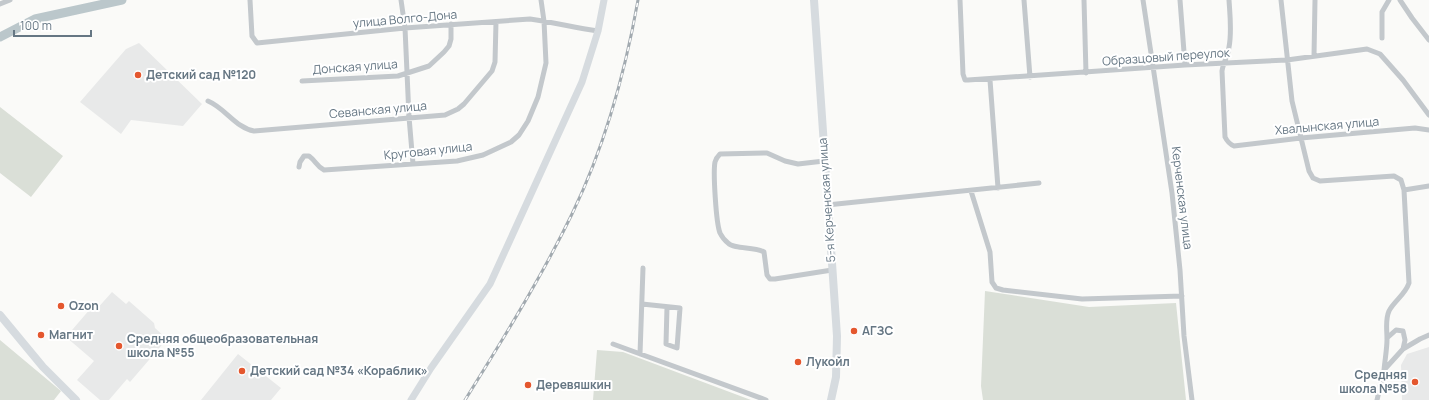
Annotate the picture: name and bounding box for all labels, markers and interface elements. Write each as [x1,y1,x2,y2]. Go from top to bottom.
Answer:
street label: улица Волго-Дона [352,5,458,32]
scale bar [14,12,91,38]
text: 100 m [20,17,52,34]
street label: Образцовый переулок [1102,43,1231,69]
street label: Донская улица [312,55,398,78]
place label: Детский сад №120 [146,66,256,83]
marker: Детский сад №120 [133,70,143,80]
street label: Севанская улица [328,97,428,122]
street label: Хвалынская улица [1274,112,1380,139]
street label: Круговая улица [383,137,473,164]
street label: 5-я Керченская улица [814,137,839,263]
street label: Керченская улица [1168,145,1197,250]
place label: Ozon [69,297,99,314]
marker: Ozon [56,301,66,311]
place label: АГЗС [862,322,893,339]
place label: Магнит [49,326,94,343]
marker: АГЗС [849,326,859,336]
marker: Магнит [36,330,46,340]
place label: Средняя общеобразовательная школа №55 [127,330,318,361]
marker: Средняя общеобразовательная школа №55 [114,341,124,351]
place label: Лукойл [806,353,850,370]
marker: Лукойл [793,357,803,367]
place label: Детский сад №34 «Кораблик» [250,362,428,379]
marker: Детский сад №34 «Кораблик» [237,366,247,376]
place label: Средняя школа №58 [1339,366,1407,397]
place label: Деревяшкин [536,376,611,393]
marker: Средняя школа №58 [1410,377,1420,387]
marker: Деревяшкин [523,380,533,390]

